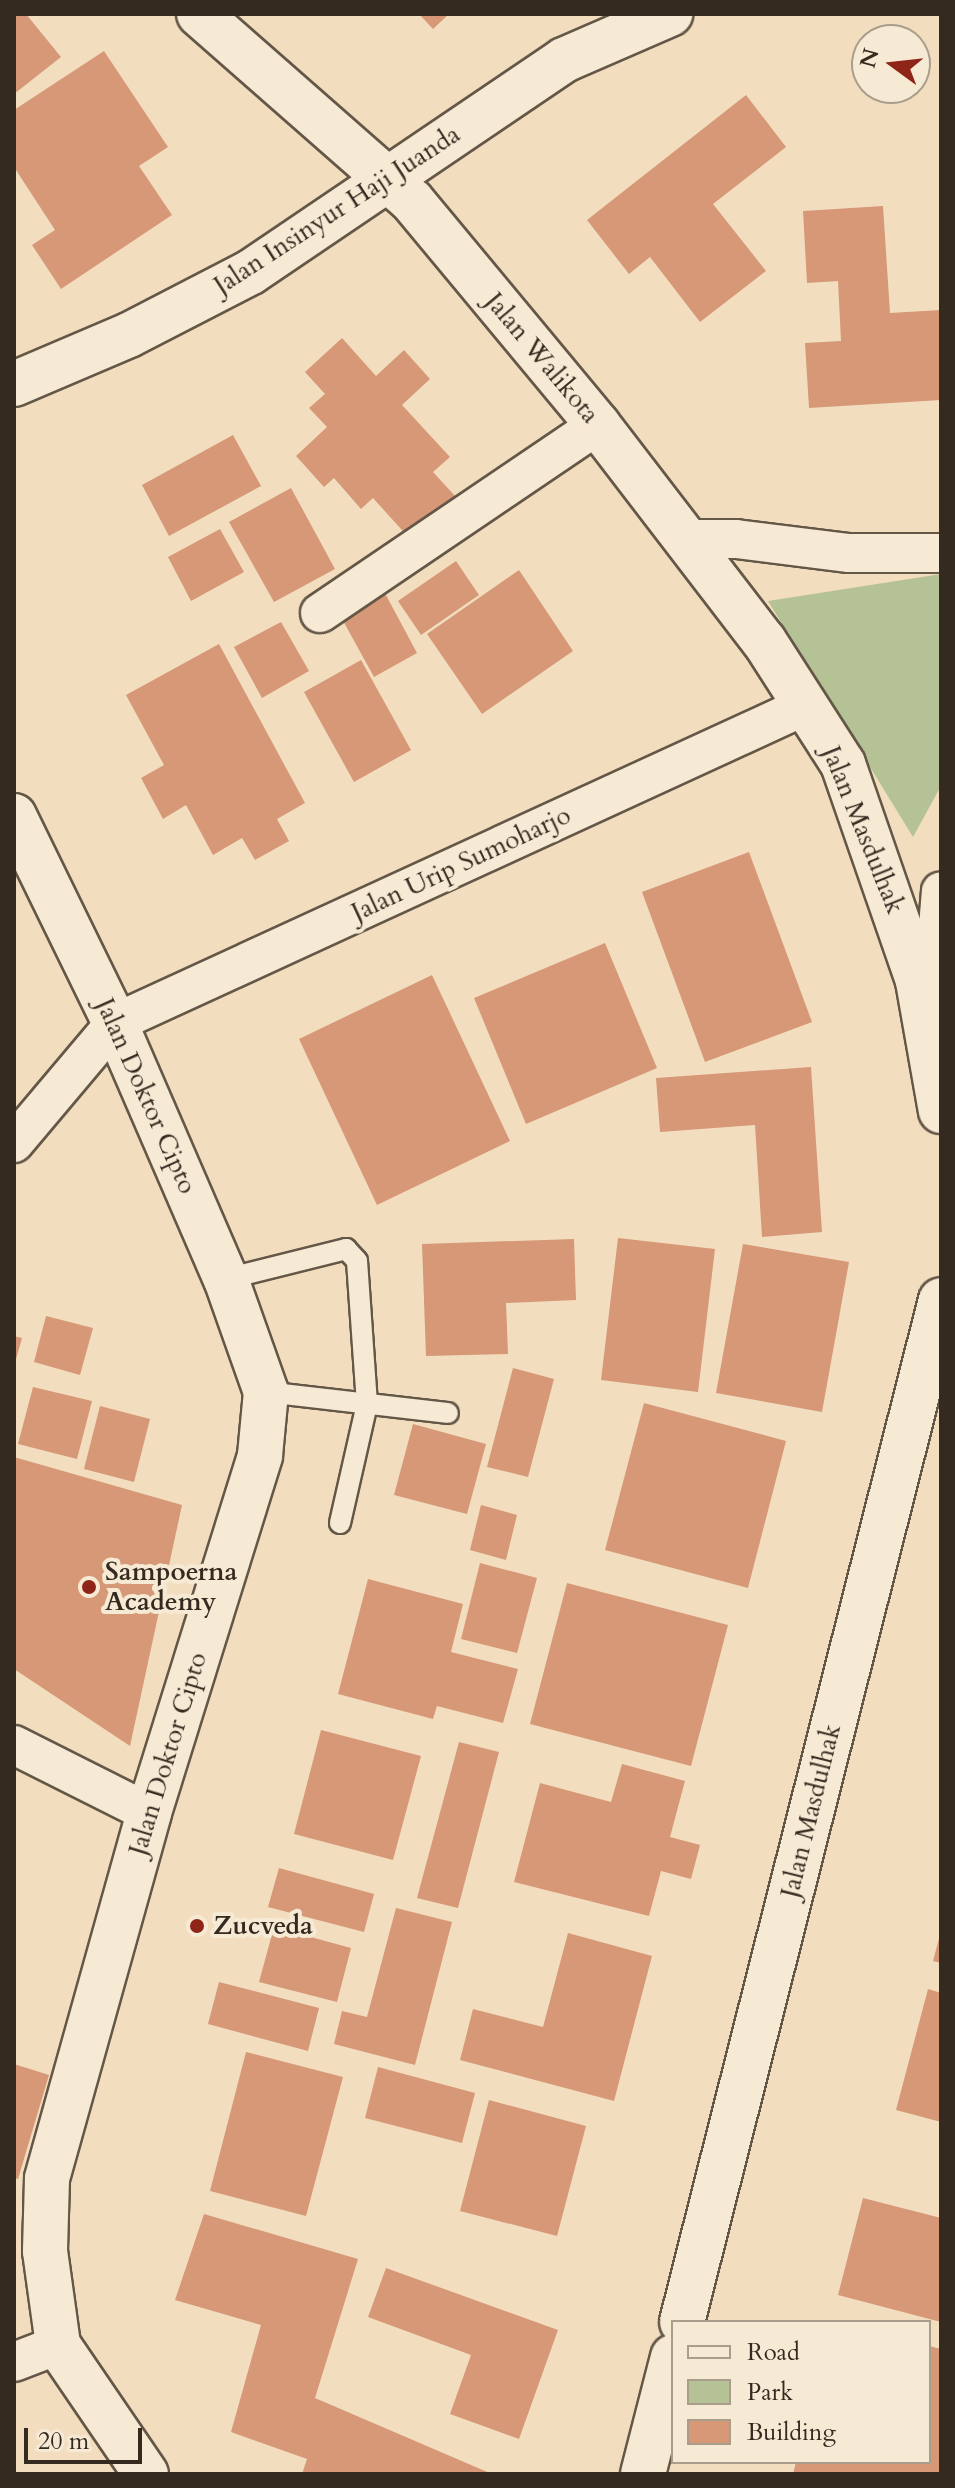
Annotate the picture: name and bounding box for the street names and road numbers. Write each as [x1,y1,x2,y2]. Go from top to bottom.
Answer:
street label: Jalan Insinyur Haji Juanda [208,119,466,301]
street label: Jalan Walikota [478,286,606,430]
street label: Jalan Masdulhak [815,742,911,918]
street label: Jalan Urip Sumoharjo [346,800,576,928]
street label: Jalan Doktor Cipto [89,993,203,1199]
street label: Jalan Doktor Cipto [122,1649,214,1859]
street label: Jalan Masdulhak [774,1721,848,1901]

